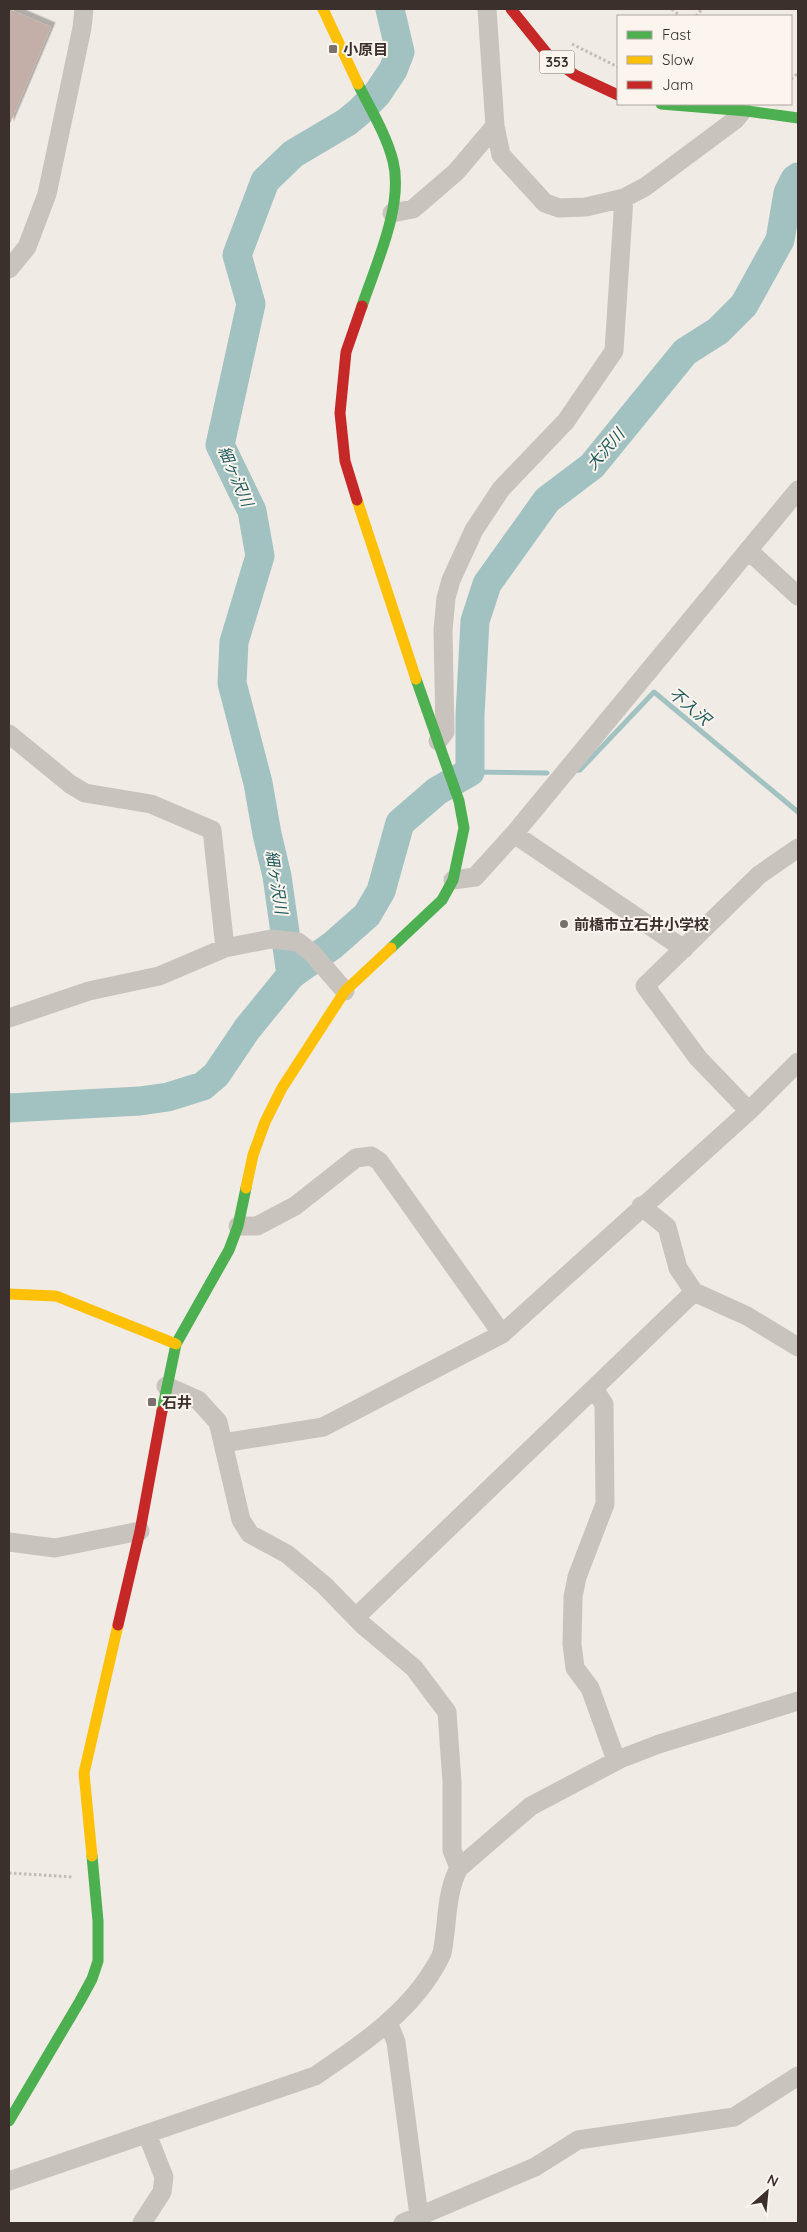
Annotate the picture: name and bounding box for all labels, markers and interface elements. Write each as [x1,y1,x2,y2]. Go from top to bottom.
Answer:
legend [617,15,792,105]
text: Fast [662,25,691,44]
place label: 小原目 [343,40,388,59]
marker: 小原目 [327,43,339,55]
text: Slow [662,50,694,69]
road number: 353 [540,51,574,74]
text: Jam [662,75,693,94]
water label: 大沢川 [582,423,630,474]
water label: 細ヶ沢川 [214,443,258,511]
water label: 不入沢 [665,683,716,730]
water label: 細ヶ沢川 [262,849,292,917]
place label: 前橋市立石井小学校 [574,915,709,934]
marker: 前橋市立石井小学校 [558,918,570,930]
place label: 石井 [162,1393,192,1412]
marker: 石井 [146,1396,158,1408]
north arrow [742,2167,792,2217]
text: N [764,2170,782,2191]

